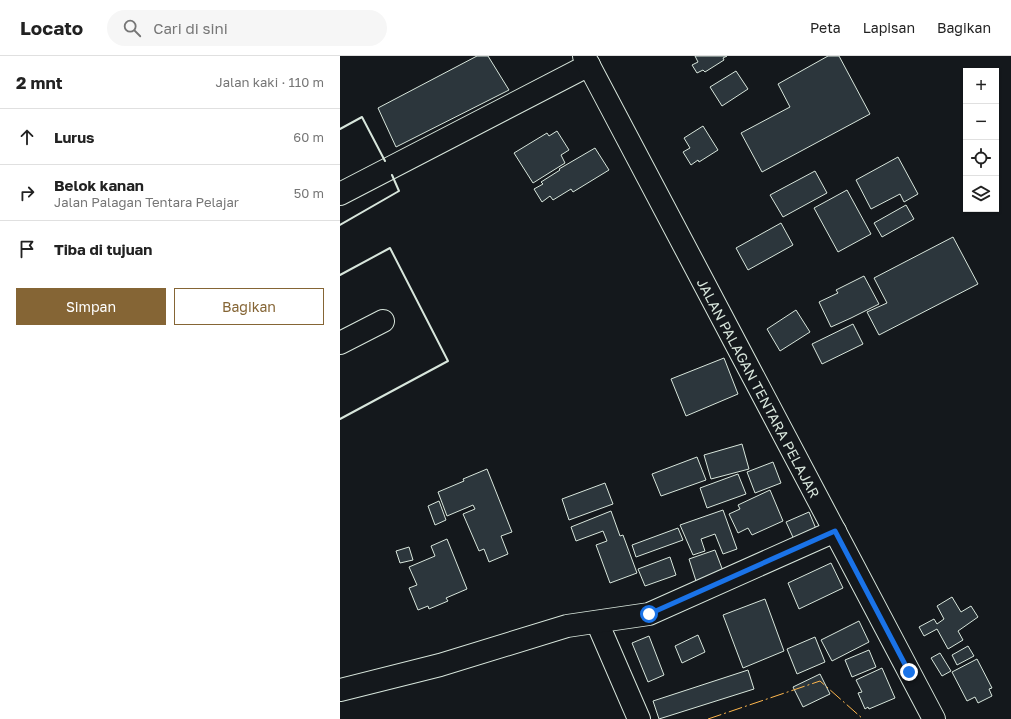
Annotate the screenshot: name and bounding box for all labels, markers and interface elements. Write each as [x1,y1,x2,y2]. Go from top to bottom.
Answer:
search box [107,10,387,46]
text: Locato [20,16,83,39]
icon: search [121,17,143,39]
text: Cari di sini [153,19,228,37]
text: Peta [810,19,841,36]
text: Lapisan [863,19,915,36]
text: Bagikan [937,19,991,36]
map controls [963,68,999,212]
button: + [963,68,999,104]
text: 2 mnt [16,72,63,93]
text: Jalan kaki · 110 m [215,74,324,90]
button: − [963,104,999,140]
icon: ahead [16,126,38,148]
text: Lurus [54,128,95,146]
text: 60 m [293,129,324,145]
button: locate [963,140,999,176]
text: Belok kanan [54,176,144,194]
button: layers [963,176,999,212]
icon: right [16,182,38,204]
text: 50 m [294,185,324,201]
text: Jalan Palagan Tentara Pelajar [54,194,239,210]
icon: arrive [16,238,38,260]
text: Tiba di tujuan [54,240,152,258]
street label: JALAN PALAGAN TENTARA PELAJAR [694,275,824,500]
button: Simpan [16,288,166,325]
button: Bagikan [174,288,324,325]
route start [640,605,658,623]
route end [900,663,918,681]

